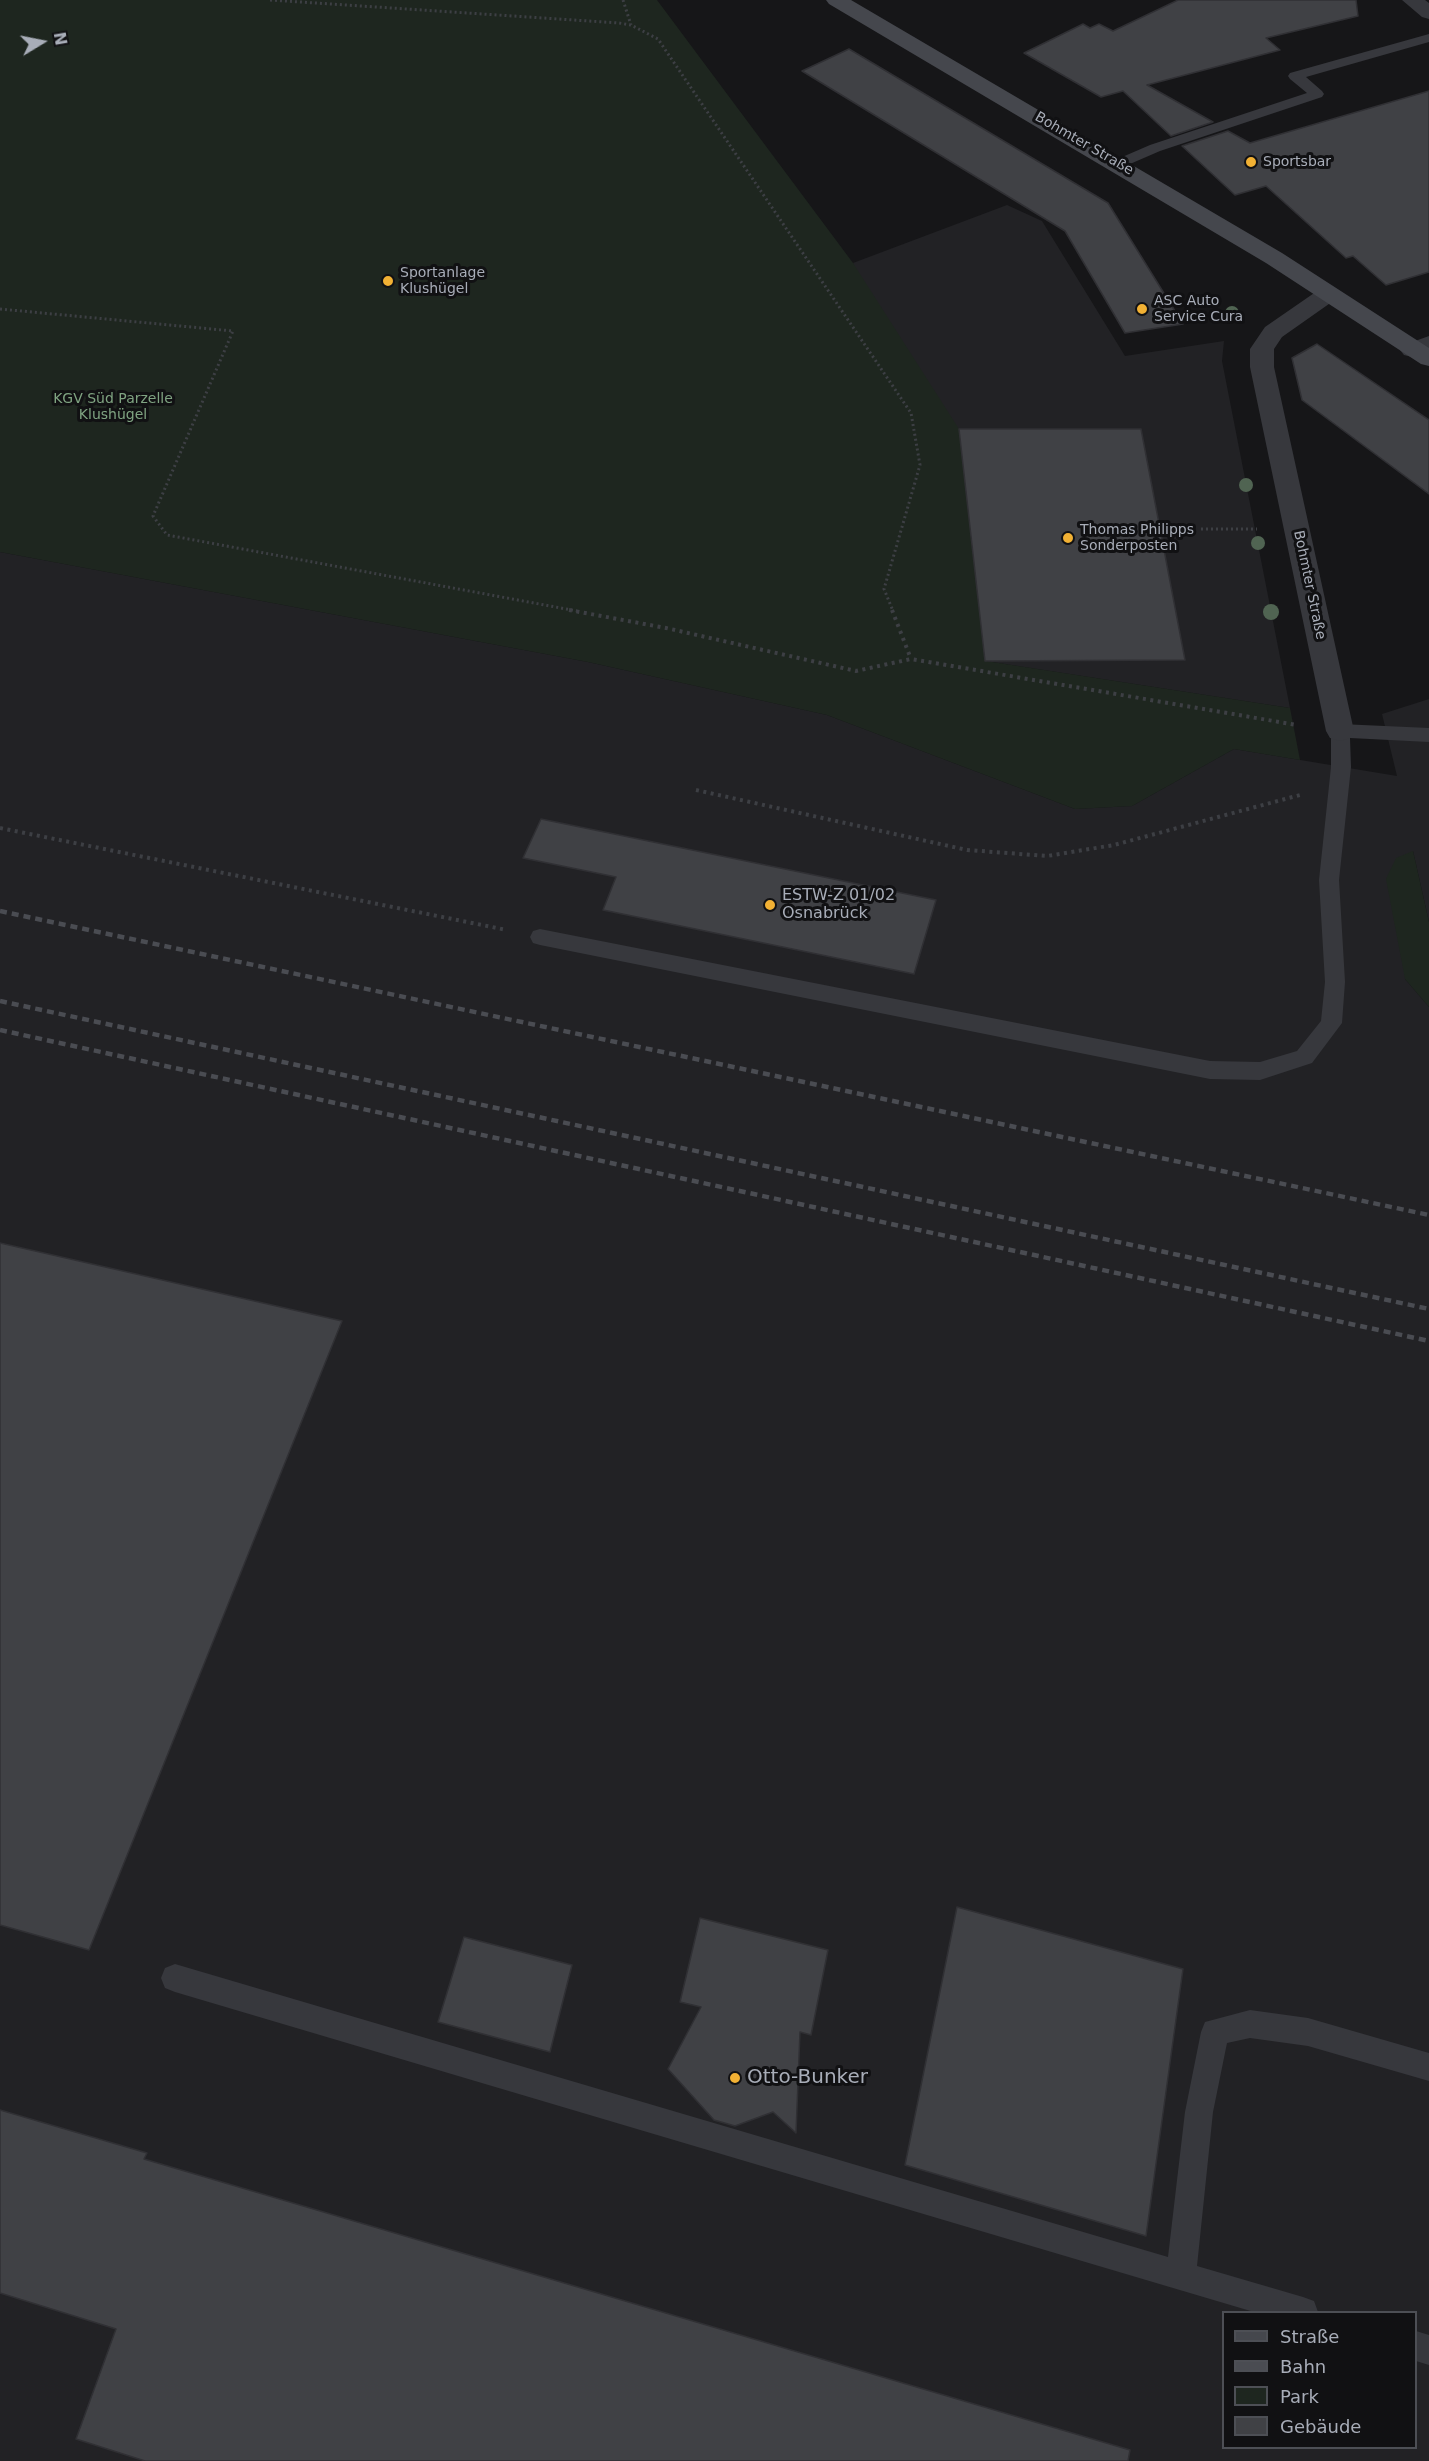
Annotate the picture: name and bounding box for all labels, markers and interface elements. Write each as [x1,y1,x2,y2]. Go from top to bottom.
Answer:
north arrow [12,12,72,72]
text: N [50,31,71,47]
street label: Bohmter Straße [1032,109,1136,179]
place label: Sportsbar [1263,154,1331,170]
marker: Sportsbar [1244,155,1258,169]
place label: Sportanlage Klushügel [400,265,485,298]
marker: Sportanlage Klushügel [381,274,395,288]
place label: ASC Auto Service Cura [1154,293,1243,326]
marker: ASC Auto Service Cura [1135,302,1149,316]
park label: KGV Süd Parzelle Klushügel [53,391,173,424]
place label: Thomas Philipps Sonderposten [1080,522,1194,554]
street label: Bohmter Straße [1289,529,1329,641]
marker: Thomas Philipps Sonderposten [1061,531,1075,545]
place label: ESTW-Z 01/02 Osnabrück [782,886,895,924]
marker: ESTW-Z 01/02 Osnabrück [763,898,777,912]
place label: Otto-Bunker [747,2066,868,2090]
marker: Otto-Bunker [728,2071,742,2085]
legend [1222,2311,1417,2449]
text: Straße [1280,2326,1339,2347]
text: Bahn [1280,2356,1326,2377]
text: Park [1280,2386,1319,2407]
text: Gebäude [1280,2416,1361,2437]

